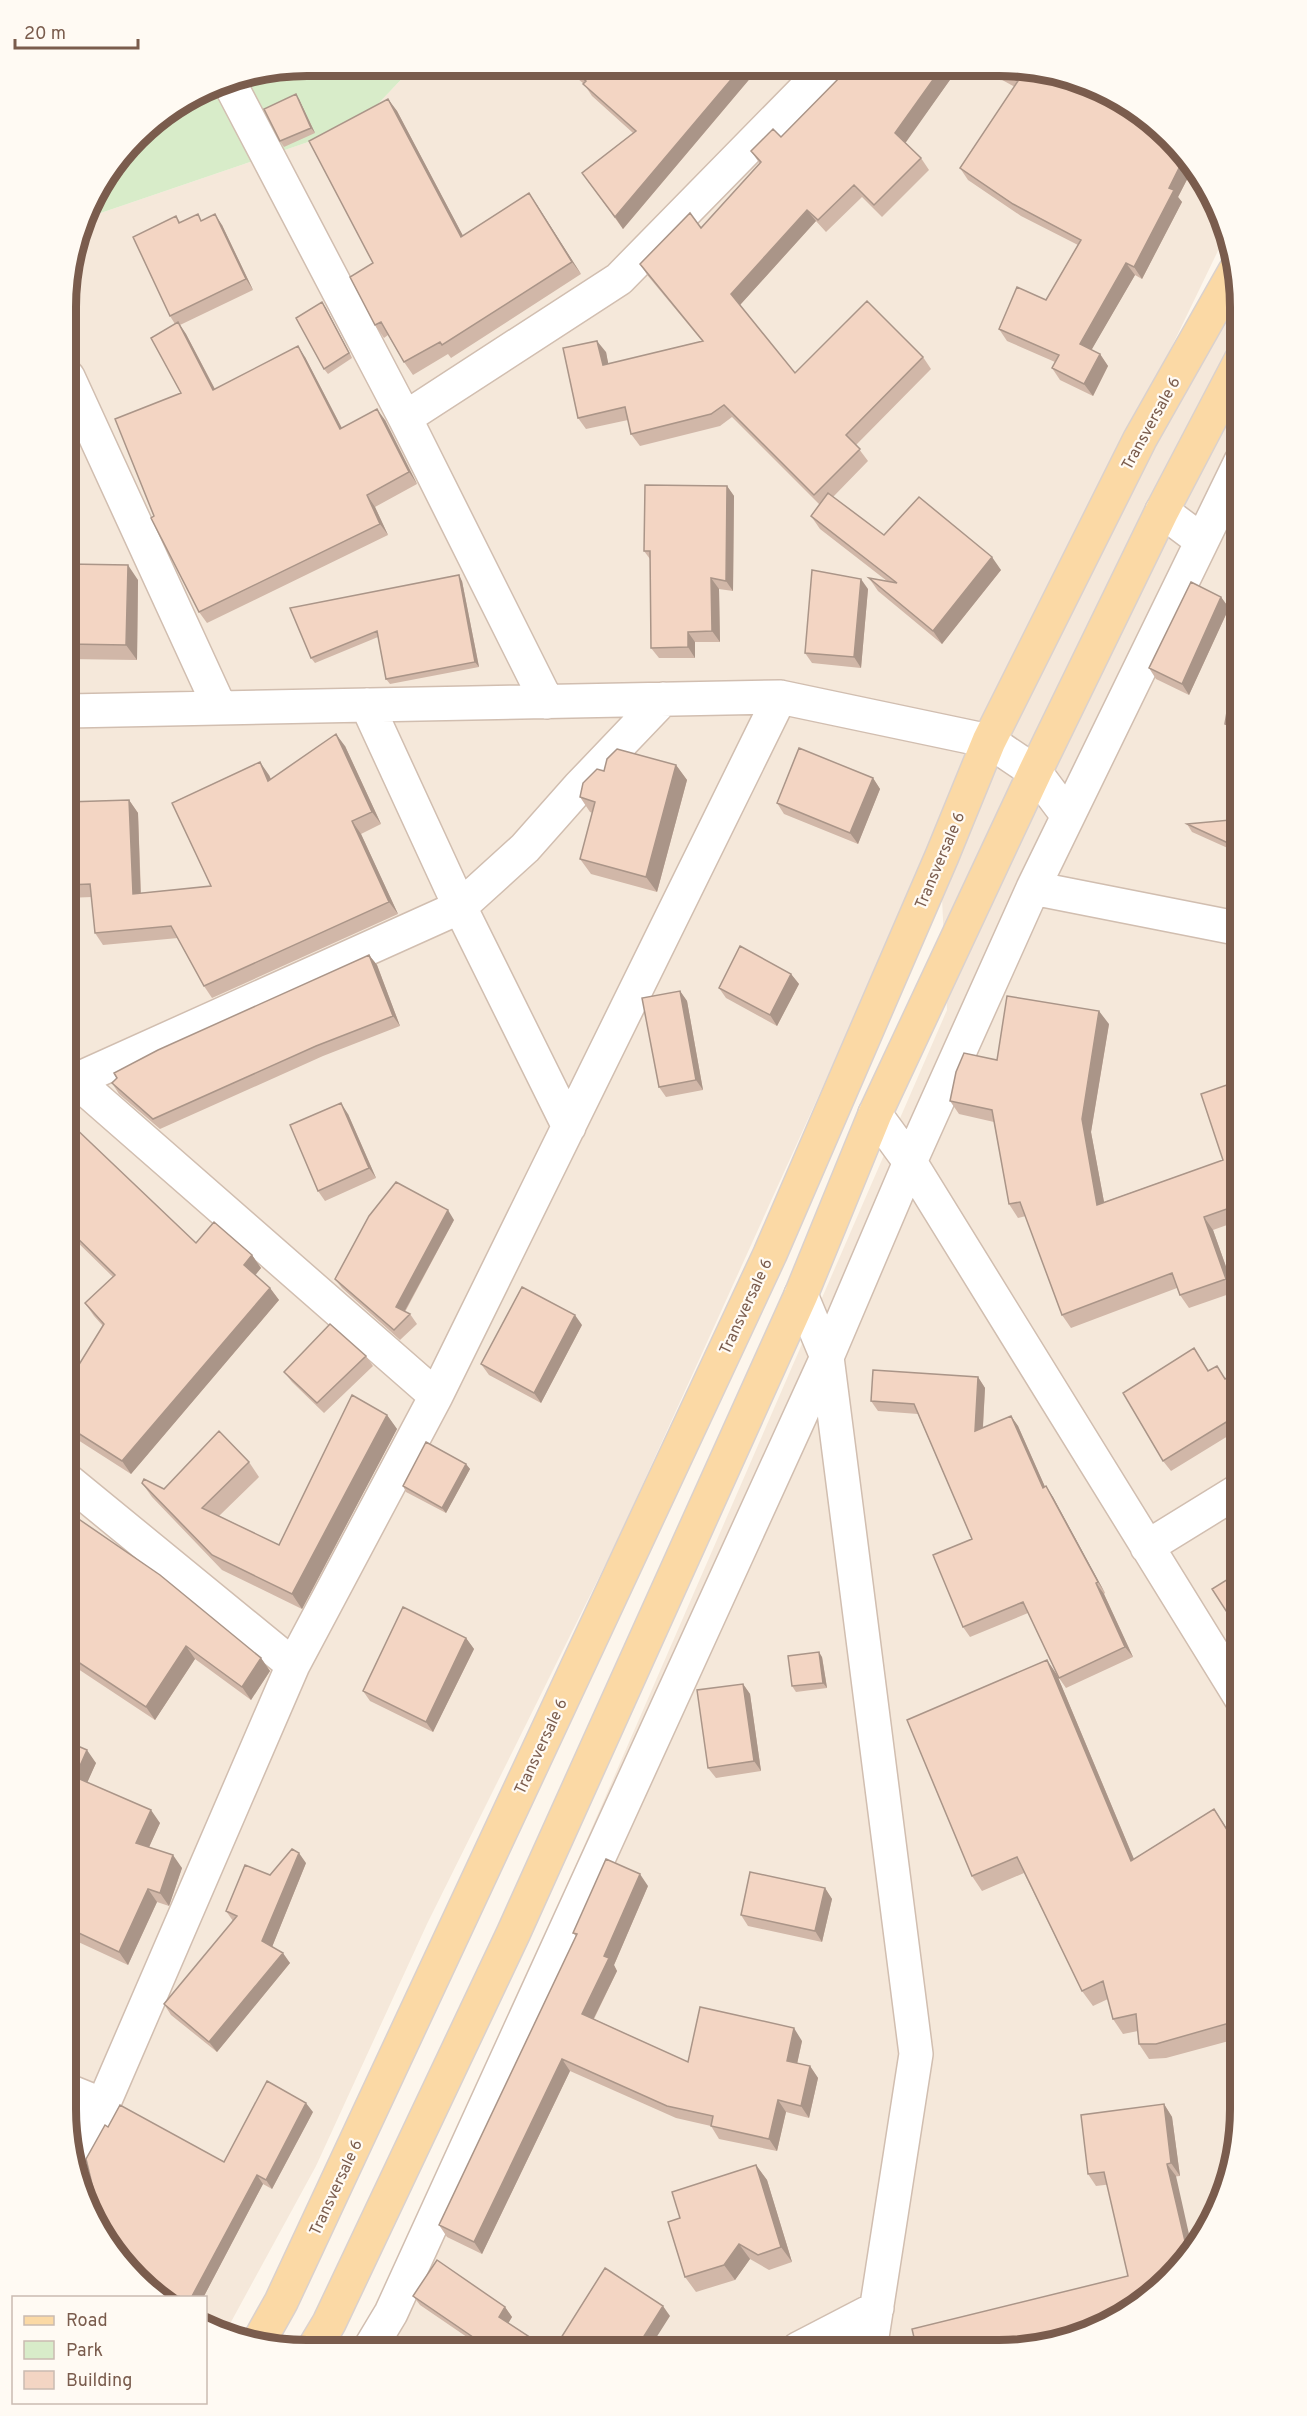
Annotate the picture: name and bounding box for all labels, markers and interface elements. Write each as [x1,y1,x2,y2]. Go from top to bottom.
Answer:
scale bar [15,12,138,50]
text: 20 m [24,23,66,46]
street label: Transversale 6 [1118,374,1186,474]
street label: Transversale 6 [911,809,970,912]
street label: Transversale 6 [716,1256,778,1358]
street label: Transversale 6 [511,1696,573,1798]
street label: Transversale 6 [306,2137,368,2239]
legend [12,2296,207,2404]
text: Road [66,2310,108,2333]
text: Park [66,2340,103,2363]
text: Building [66,2370,132,2393]

